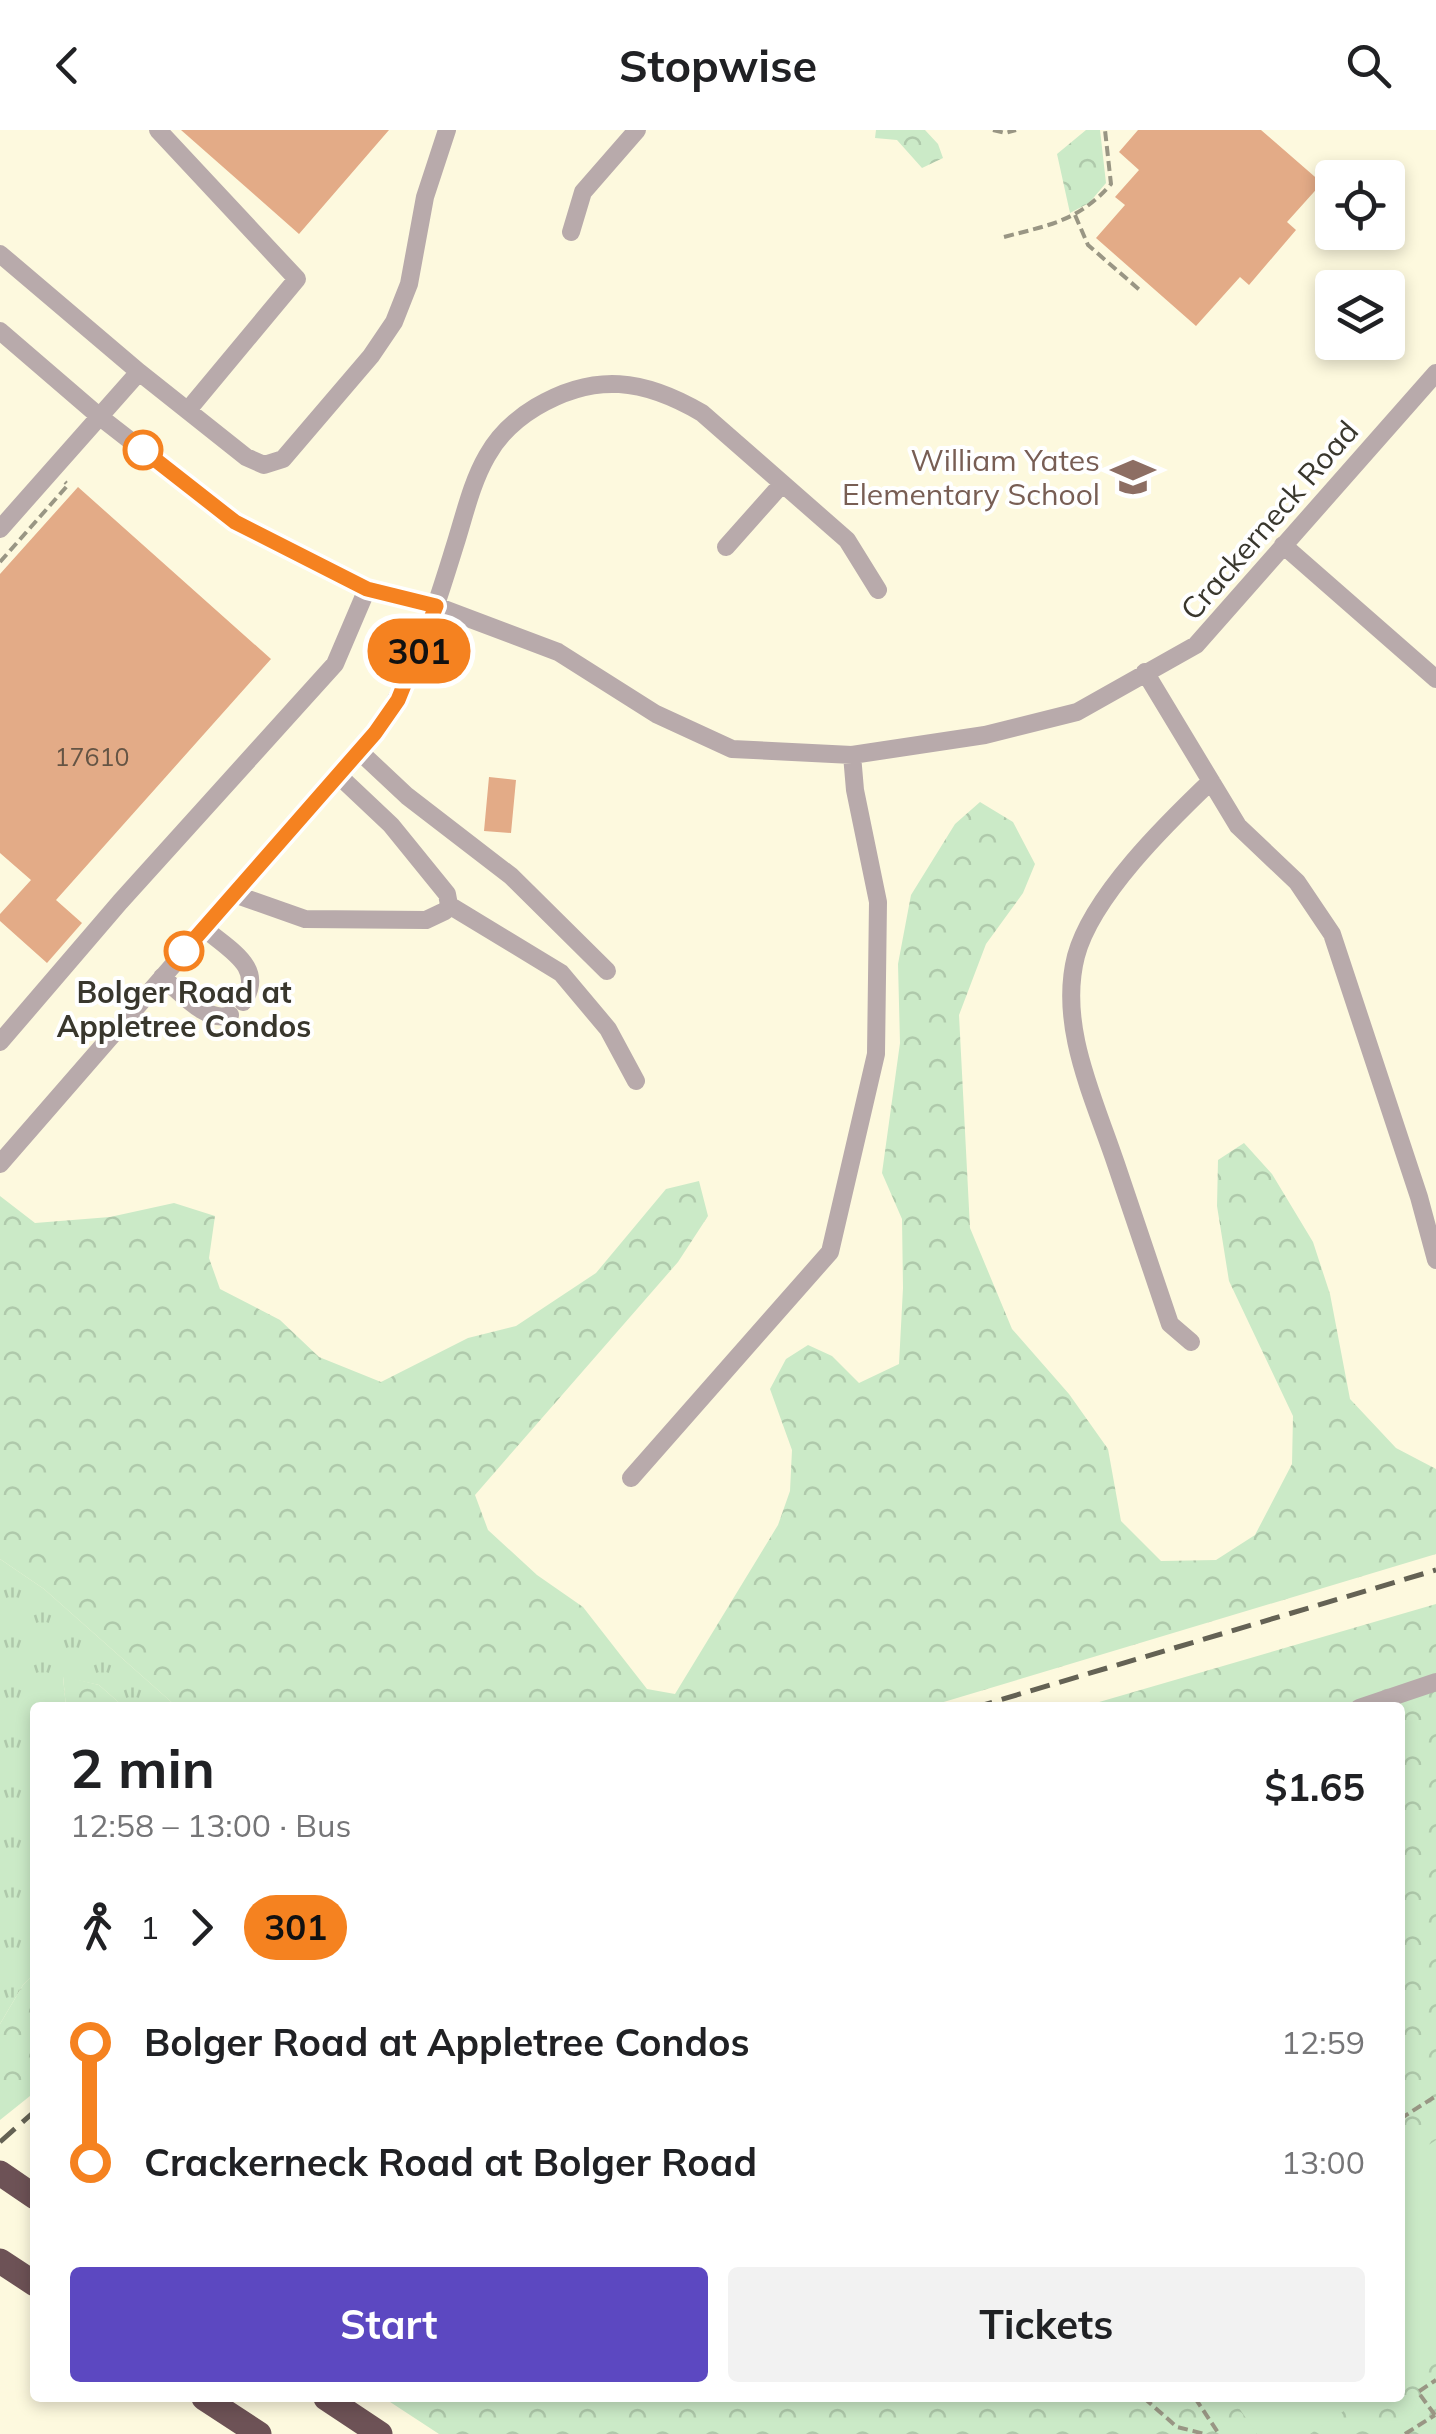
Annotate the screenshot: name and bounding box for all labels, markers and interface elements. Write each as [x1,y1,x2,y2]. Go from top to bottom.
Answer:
text: Stopwise [619,37,817,93]
icon: back [40,38,95,93]
icon: search [1341,38,1396,93]
map controls [1315,160,1405,360]
button: locate [1315,160,1405,250]
button: layers [1315,270,1405,360]
street label: Crackerneck Road [1172,412,1366,628]
unlabelled marker [124,431,162,469]
place label: William Yates Elementary School [842,441,1100,513]
school or university icon: William Yates Elementary School [1109,453,1157,501]
line badge: 301 [362,618,476,684]
text: 301 [387,629,451,673]
house number: 17610 [54,741,130,772]
marker: Bolger Road at Appletree Condos [165,932,203,970]
place label: Bolger Road at Appletree Condos [57,973,311,1045]
text: 2 min [70,1733,215,1802]
text: $1.65 [1264,1763,1365,1811]
text: 12:58 – 13:00 · Bus [70,1805,351,1845]
icon: walk [70,1900,125,1955]
icon: forward [174,1900,229,1955]
text: 301 [264,1905,327,1949]
text: 1 [140,1907,159,1947]
text: Bolger Road at Appletree Condos [144,2018,750,2066]
text: 12:59 [1281,2022,1365,2062]
text: Crackerneck Road at Bolger Road [144,2138,757,2186]
text: 13:00 [1281,2142,1365,2182]
button: Start [70,2267,708,2382]
button: Tickets [728,2267,1365,2382]

